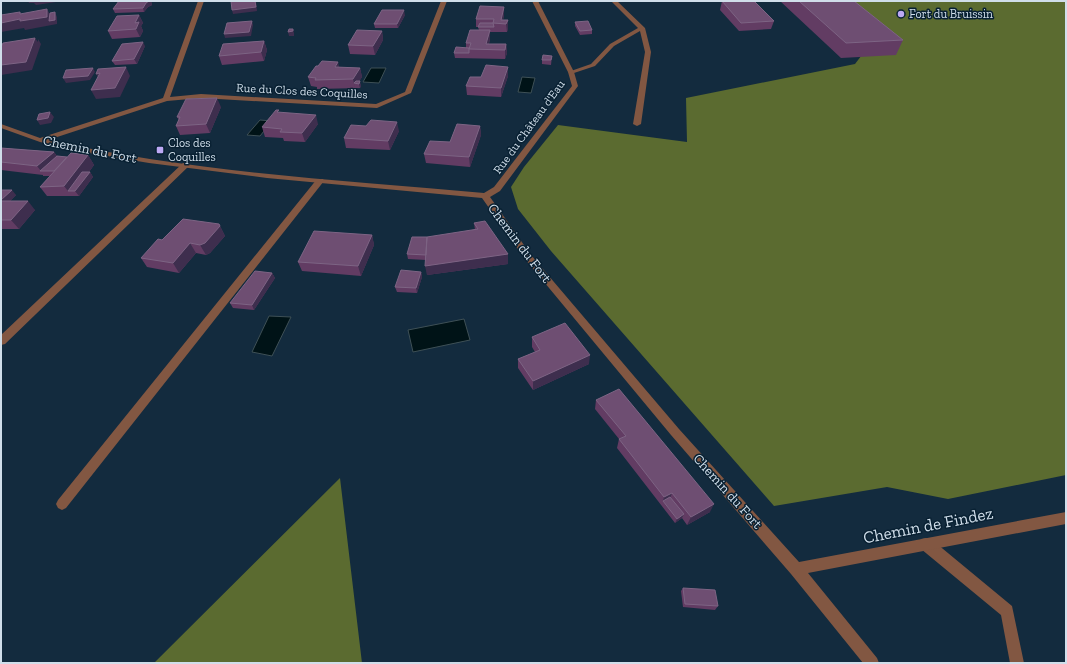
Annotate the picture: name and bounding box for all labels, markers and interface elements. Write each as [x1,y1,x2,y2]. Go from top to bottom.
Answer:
place label: Fort du Bruissin [909,7,993,21]
marker: Fort du Bruissin [896,9,906,19]
street label: Rue du Château d'Eau [490,77,568,177]
street label: Rue du Clos des Coquilles [236,81,368,101]
street label: Chemin du Fort [42,132,139,167]
place label: Clos des Coquilles [168,136,216,164]
marker: Clos des Coquilles [155,145,165,155]
street label: Chemin du Fort [484,200,556,287]
street label: Chemin du Fort [689,450,766,533]
street label: Chemin de Findez [861,503,995,547]

